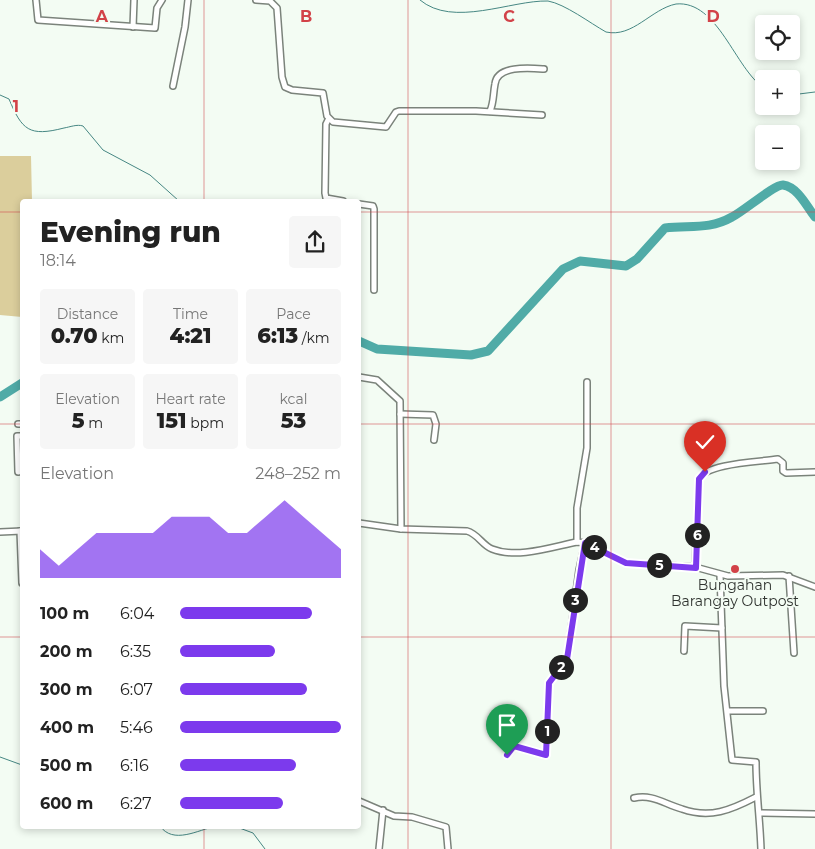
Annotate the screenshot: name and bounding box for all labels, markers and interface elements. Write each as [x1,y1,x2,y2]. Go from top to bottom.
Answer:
text: A [95,7,109,26]
text: B [300,7,312,26]
text: C [503,7,515,26]
text: D [706,7,720,26]
map controls [755,15,800,170]
button: locate [755,15,800,60]
button: + [755,70,800,115]
text: 1 [13,97,19,116]
button: − [755,125,800,170]
text: Evening run [40,215,221,249]
button: share [289,216,341,268]
text: 18:14 [40,251,76,270]
text: Distance [57,305,118,323]
text: Time [173,305,208,323]
text: Pace [276,305,311,323]
text: 0.70 [51,323,98,348]
text: 4:21 [170,323,211,348]
text: 6:13 [257,323,298,348]
text: km [98,329,124,347]
text: /km [298,329,330,347]
text: Elevation [55,390,120,408]
text: Heart rate [155,390,226,408]
text: kcal [280,390,307,408]
text: 5 [72,408,85,433]
text: 151 [157,408,187,433]
text: 53 [281,408,306,433]
text: m [85,414,103,432]
text: bpm [187,414,224,432]
pin [684,421,726,472]
icon: check [691,428,719,456]
text: Elevation [40,464,114,483]
text: 248–252 m [255,464,341,483]
pin: 6 [684,522,710,548]
text: 6 [693,526,702,544]
pin: 4 [582,534,606,560]
text: 4 [590,538,599,556]
pin: 5 [646,552,672,578]
text: 5 [655,556,664,574]
marker: Bungahan Barangay Outpost [729,563,741,575]
place label: Bungahan Barangay Outpost [671,576,799,610]
pin: 3 [562,588,588,612]
text: 3 [571,591,580,609]
text: 100 m [40,604,89,623]
text: 6:04 [120,604,154,623]
text: 200 m [40,642,92,661]
text: 6:35 [120,642,151,661]
pin: 2 [548,654,574,680]
text: 2 [557,658,566,676]
text: 300 m [40,680,93,699]
text: 6:07 [120,680,153,699]
pin [486,704,528,755]
icon: arrive [493,711,521,739]
text: 400 m [40,718,94,737]
text: 5:46 [120,718,153,737]
pin: 1 [534,718,560,744]
text: 1 [545,722,550,740]
text: 500 m [40,756,93,775]
text: 6:16 [120,756,149,775]
text: 600 m [40,794,93,813]
text: 6:27 [120,794,152,813]

